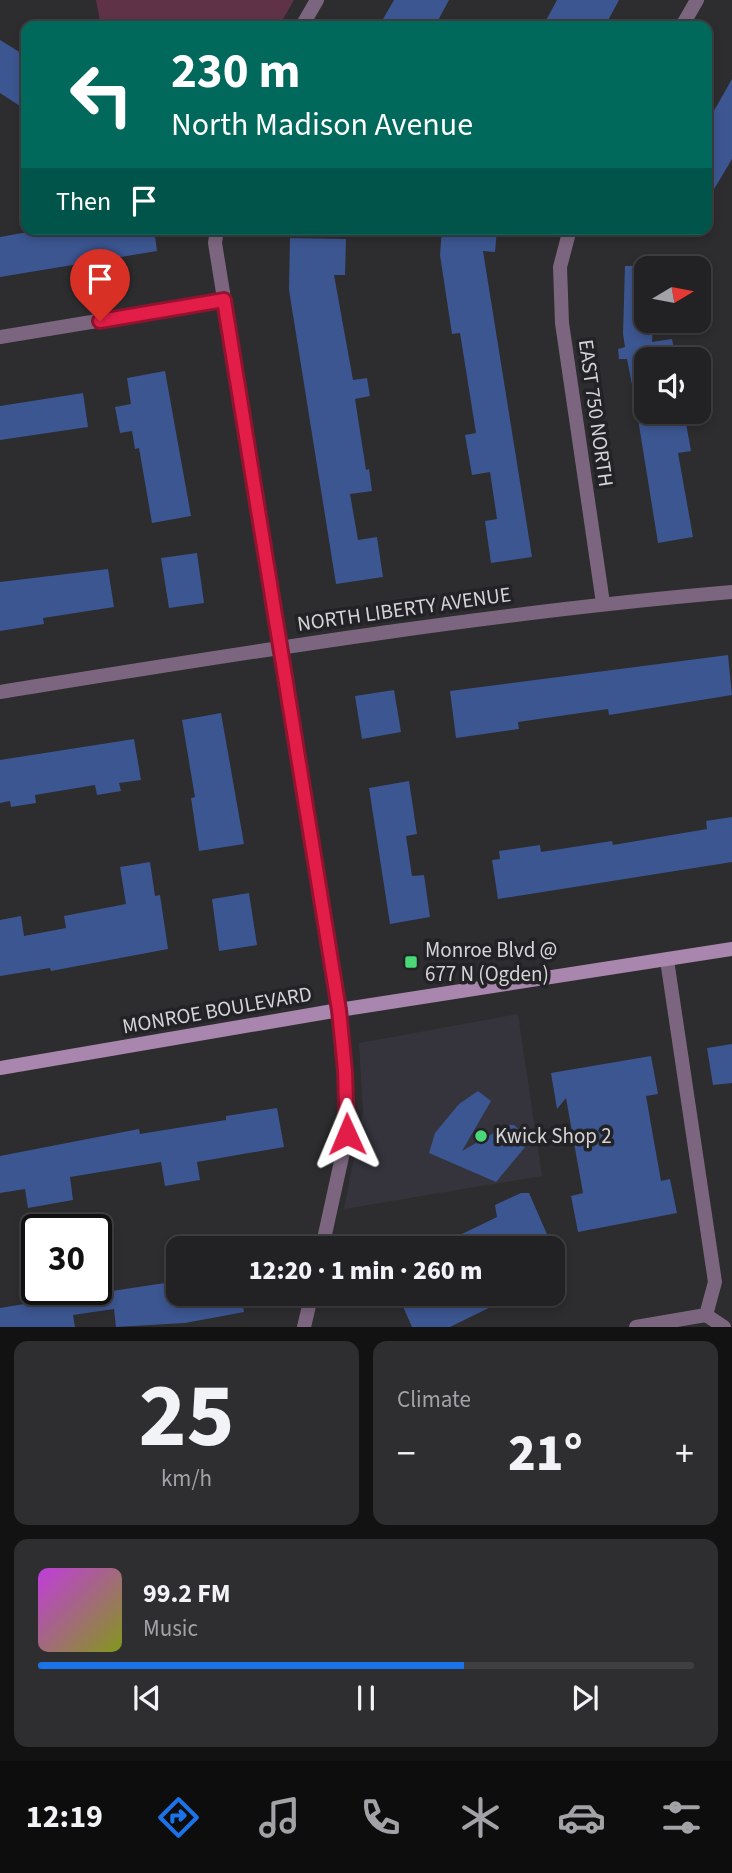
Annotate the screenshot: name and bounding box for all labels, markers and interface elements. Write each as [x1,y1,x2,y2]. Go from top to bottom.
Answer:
text: 230 m [171,37,300,107]
icon: left [56,49,147,140]
text: North Madison Avenue [171,102,473,148]
icon: arrive [125,182,163,220]
text: Then [56,183,111,220]
pin [70,249,130,321]
north arrow [634,256,710,332]
map controls [634,256,711,424]
icon: arrive [81,260,119,298]
street label: EAST 750 NORTH [571,337,621,489]
button: sound [634,347,711,424]
street label: NORTH LIBERTY AVENUE [295,579,513,639]
place label: Monroe Blvd @ 677 N (Ogden) [425,935,557,989]
marker: Monroe Blvd @ 677 N (Ogden) [403,954,419,970]
street label: MONROE BOULEVARD [120,979,314,1041]
position arrow [310,1097,384,1171]
place label: Kwick Shop 2 [495,1121,612,1151]
marker: Kwick Shop 2 [473,1128,489,1144]
speed limit sign: 30 [21,1214,112,1305]
text: 12:20 · 1 min · 260 m [249,1252,482,1289]
text: 25 [138,1352,235,1481]
text: Climate [397,1383,471,1416]
text: 21° [508,1417,583,1491]
text: − [397,1427,416,1481]
text: + [675,1427,694,1481]
text: km/h [161,1462,212,1495]
text: 99.2 FM [143,1575,231,1612]
text: Music [143,1612,198,1645]
icon: previous [128,1679,166,1717]
icon: pause [347,1679,385,1717]
icon: next [566,1679,604,1717]
icon: directions [154,1793,203,1842]
icon: music [255,1793,304,1842]
icon: phone [356,1793,405,1842]
icon: climate [456,1793,505,1842]
icon: car [557,1793,606,1842]
icon: filters [657,1793,706,1842]
text: 12:19 [26,1794,103,1840]

